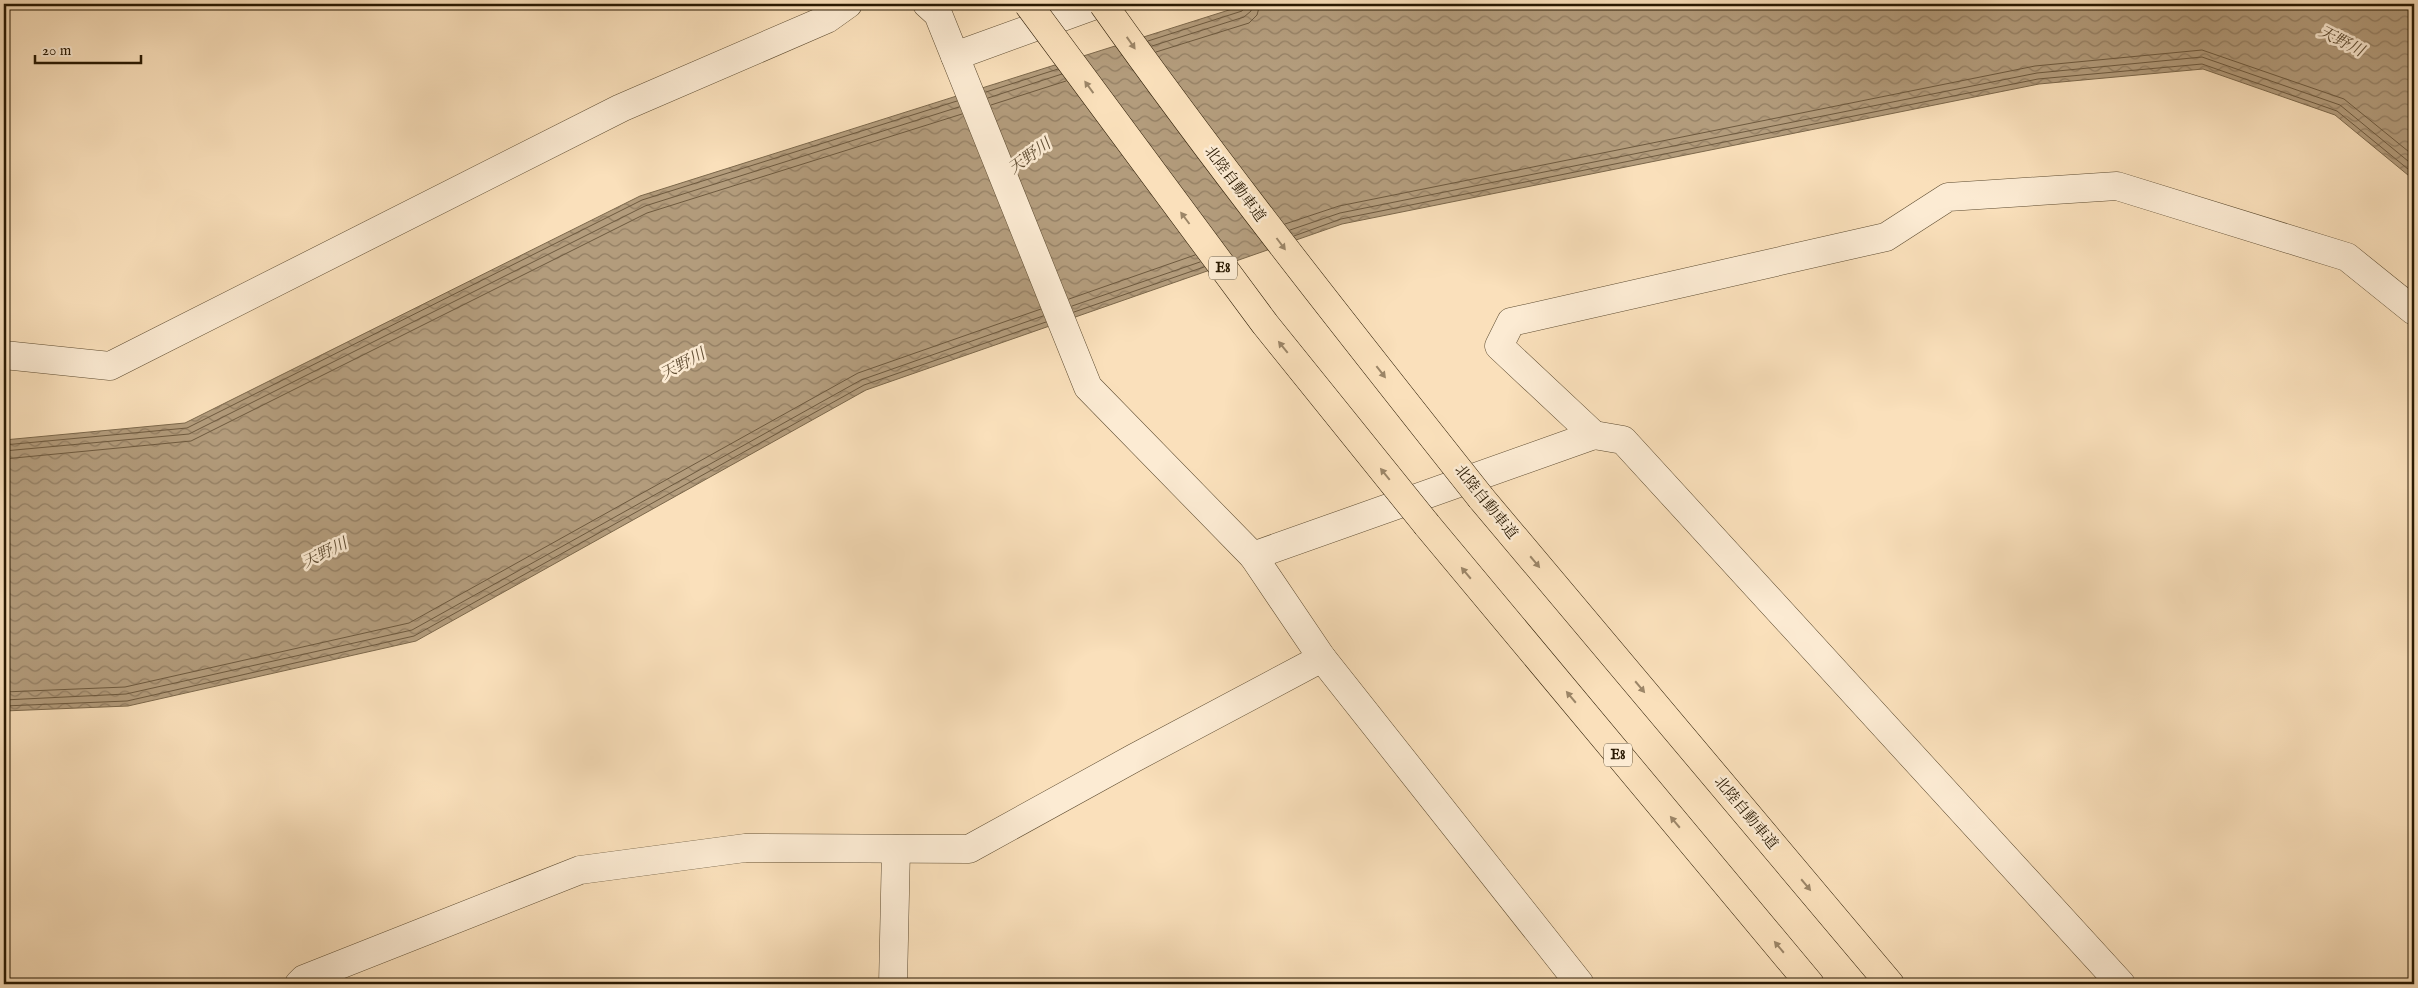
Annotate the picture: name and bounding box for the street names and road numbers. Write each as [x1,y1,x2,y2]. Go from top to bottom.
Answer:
street label: 北陸自動車道 [1200,142,1270,226]
road number: E8 [1209,256,1237,280]
street label: 北陸自動車道 [1450,461,1522,543]
road number: E8 [1604,744,1632,766]
street label: 北陸自動車道 [1710,772,1782,854]

